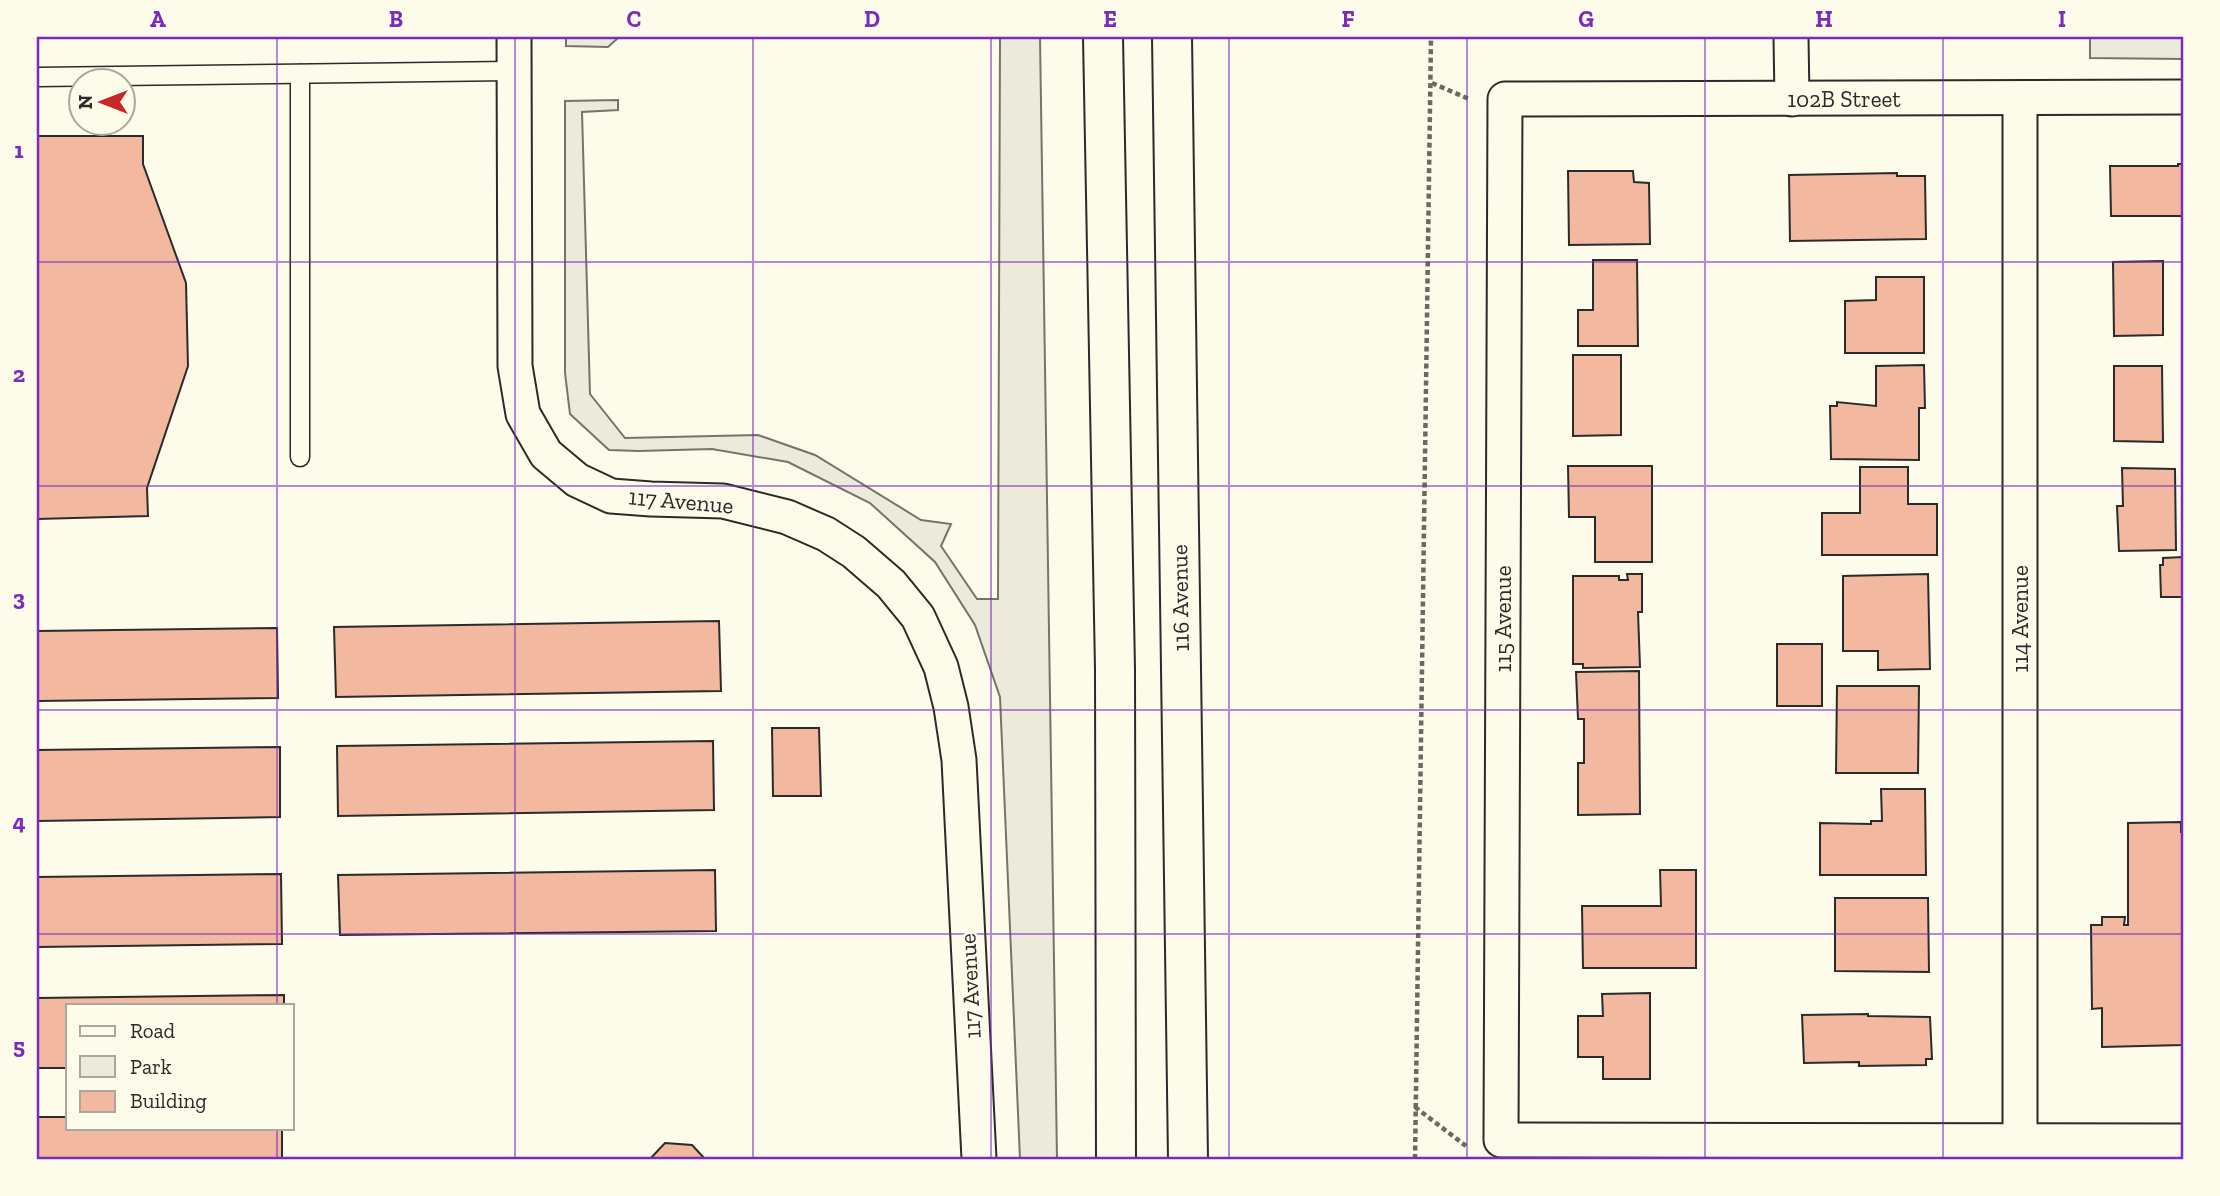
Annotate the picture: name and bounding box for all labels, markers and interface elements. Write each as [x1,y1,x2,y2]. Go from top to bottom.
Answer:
text: A [150,5,166,33]
text: B [389,5,403,33]
text: C [627,5,641,33]
text: D [864,5,880,33]
text: E [1103,5,1117,33]
text: F [1341,5,1355,33]
text: G [1578,5,1594,33]
text: H [1815,5,1833,33]
text: I [2058,5,2066,33]
north arrow [66,66,136,136]
street label: 102B Street [1787,85,1901,113]
text: N [74,95,97,109]
text: 1 [14,136,24,164]
text: 2 [13,360,25,388]
street label: 117 Avenue [627,482,735,520]
street label: 116 Avenue [1165,544,1195,652]
street label: 114 Avenue [2006,565,2034,673]
street label: 115 Avenue [1489,566,1517,672]
text: 3 [13,584,25,612]
text: 4 [12,808,26,836]
street label: 117 Avenue [953,933,987,1039]
legend [66,1004,294,1130]
text: Road [130,1018,176,1043]
text: 5 [13,1032,25,1060]
text: Park [130,1054,172,1079]
text: Building [130,1088,207,1113]

